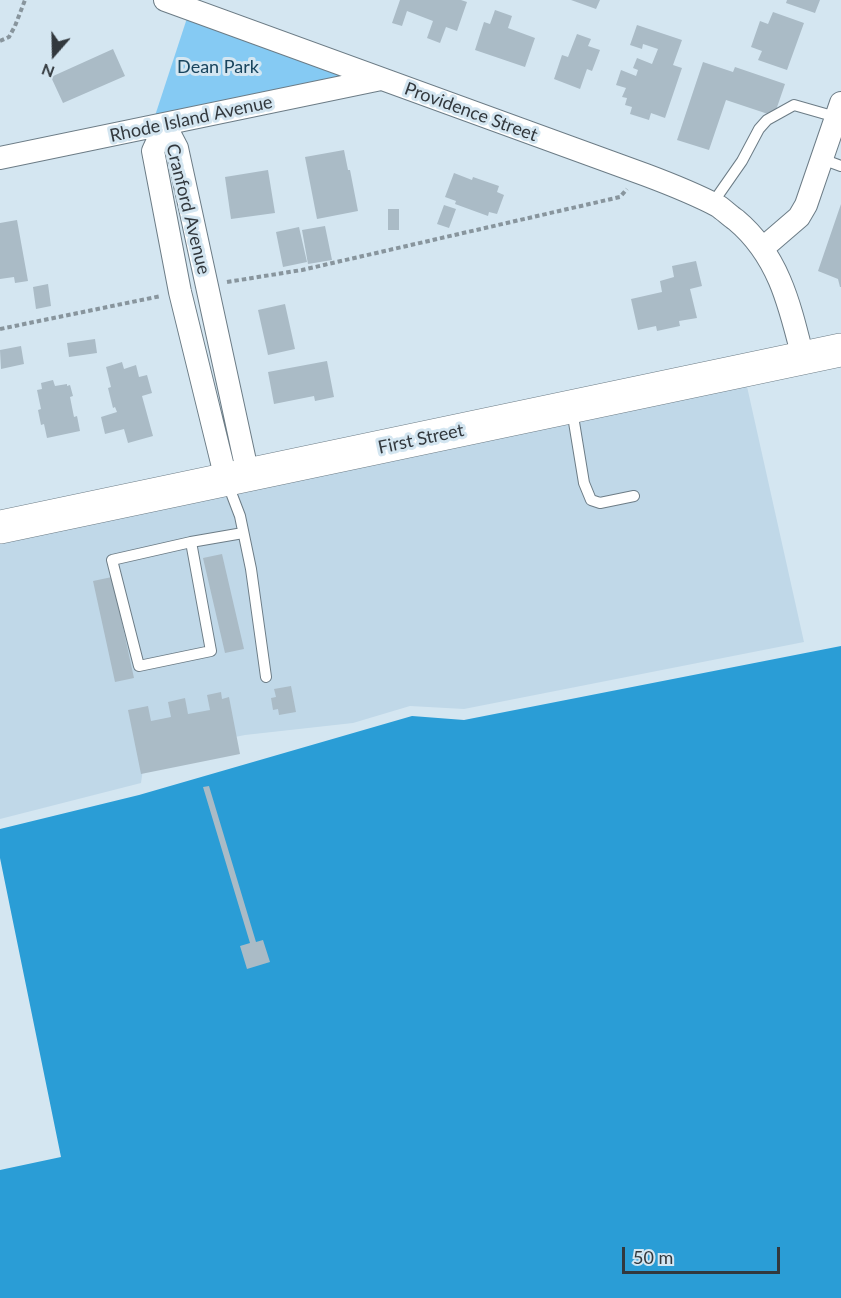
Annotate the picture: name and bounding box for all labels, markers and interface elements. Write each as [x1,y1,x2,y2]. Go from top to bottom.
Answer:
north arrow [24,24,84,84]
park label: Dean Park [177,56,259,78]
text: N [39,60,57,82]
street label: Providence Street [402,78,540,146]
street label: Rhode Island Avenue [108,91,274,147]
street label: Cranford Avenue [161,141,215,277]
street label: First Street [376,419,466,459]
scale bar [625,1235,782,1273]
text: 50 m [633,1246,673,1268]

